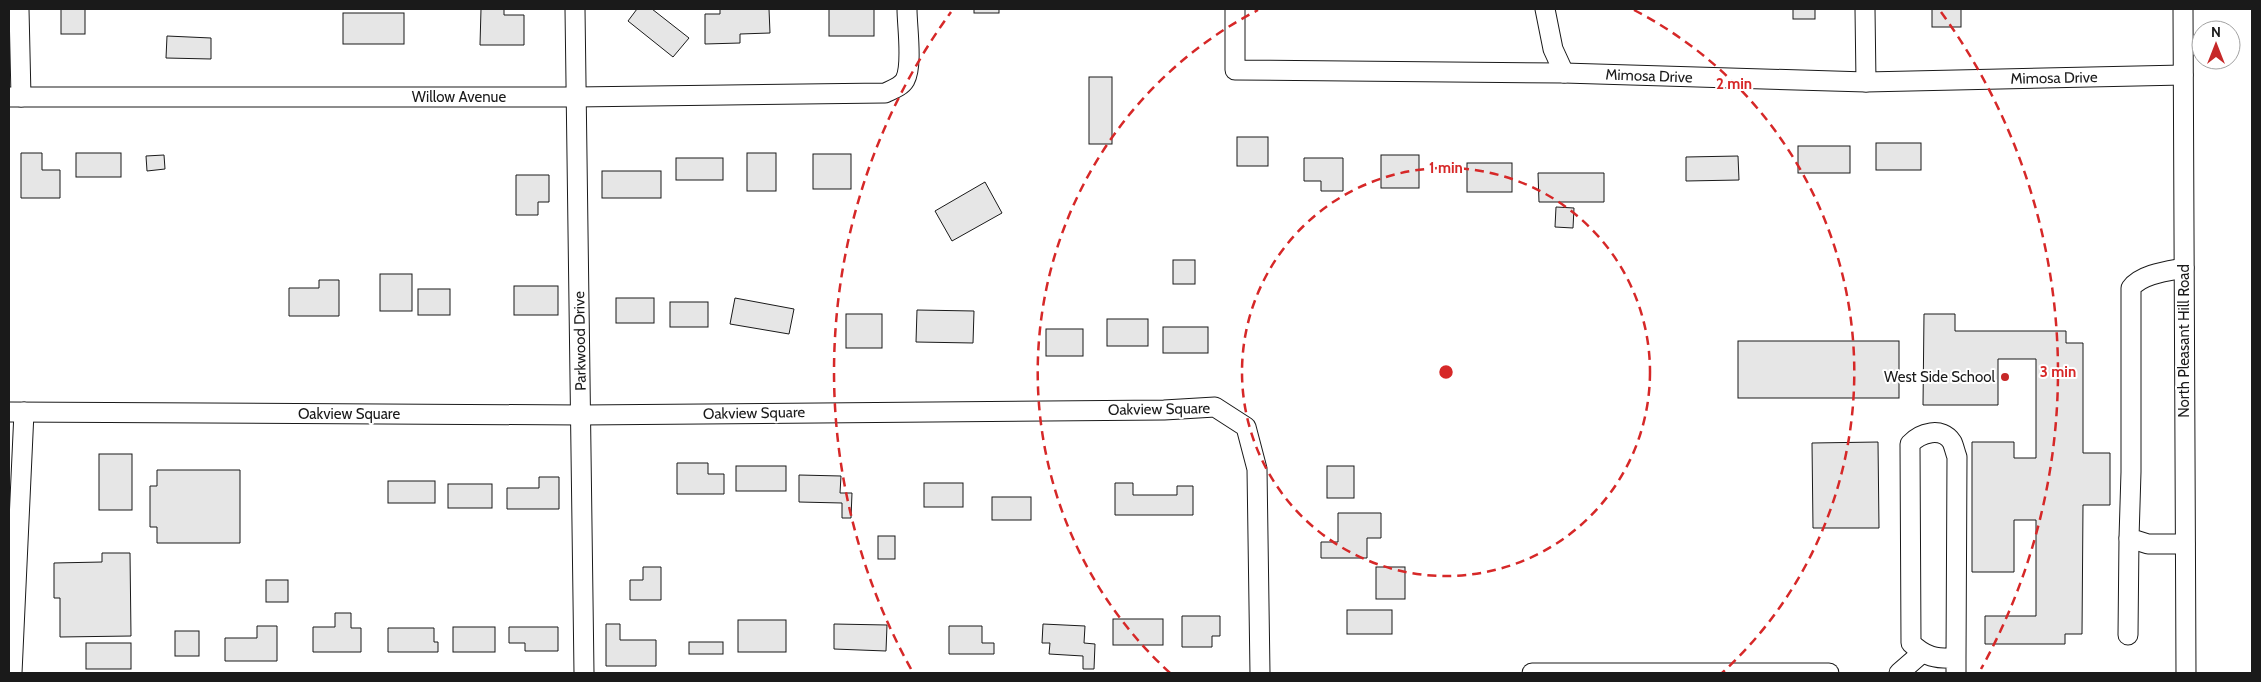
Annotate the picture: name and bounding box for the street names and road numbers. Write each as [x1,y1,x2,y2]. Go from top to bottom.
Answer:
street label: Mimosa Drive [1605,65,1693,87]
street label: Mimosa Drive [2010,68,2098,88]
street label: Willow Avenue [412,88,506,106]
street label: North Pleasant Hill Road [2175,264,2193,418]
street label: Parkwood Drive [570,291,590,391]
street label: Oakview Square [1108,399,1211,419]
street label: Oakview Square [703,403,806,423]
street label: Oakview Square [298,405,400,423]

